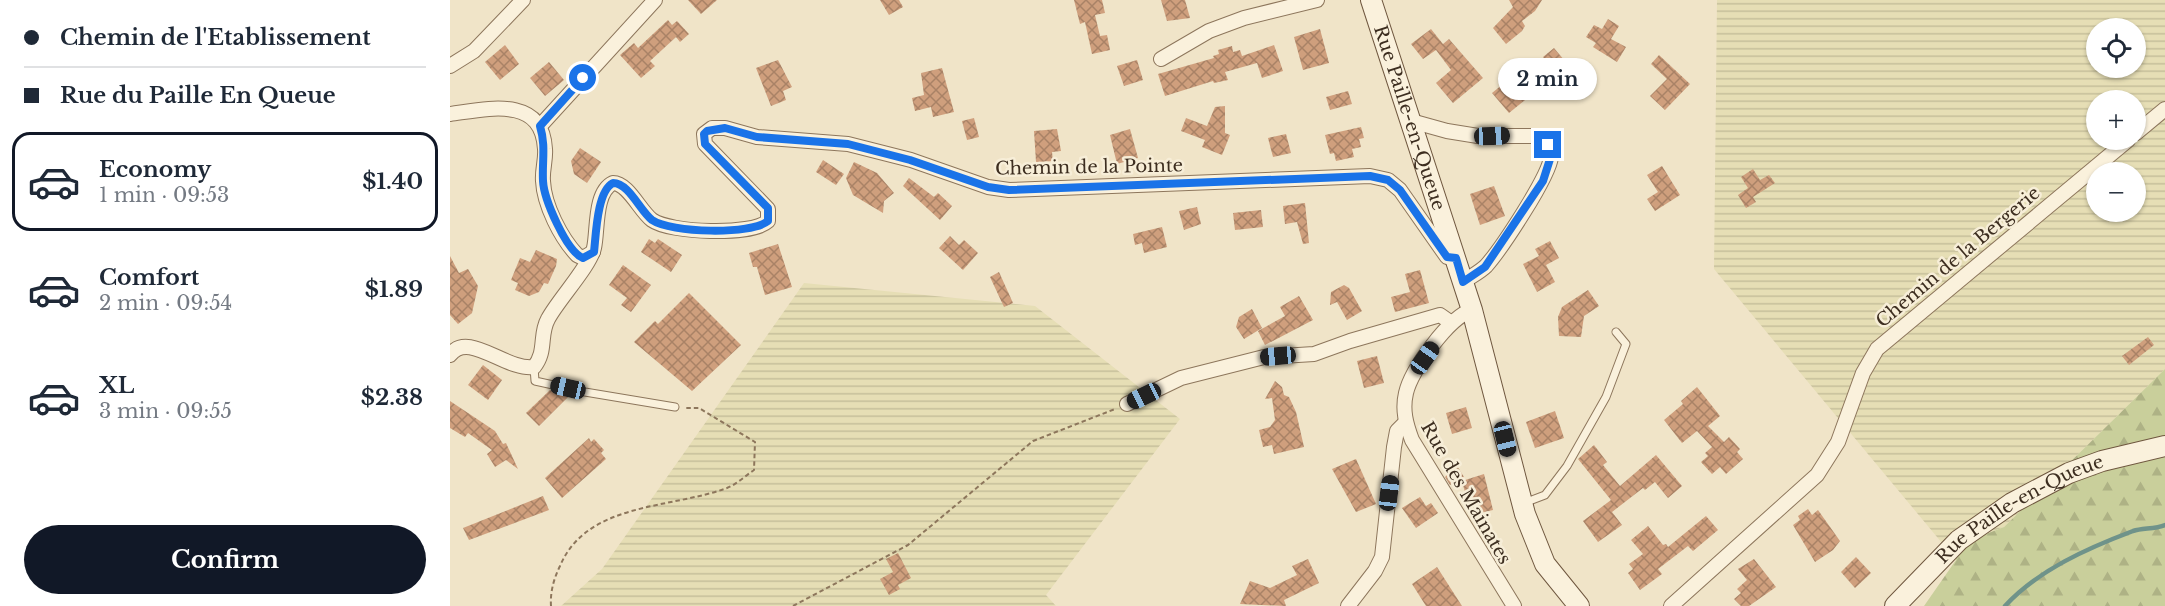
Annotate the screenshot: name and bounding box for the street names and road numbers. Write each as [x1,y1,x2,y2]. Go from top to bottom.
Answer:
street label: Rue Paille-en-Queue [1369,23,1450,213]
street label: Chemin de la Pointe [995,154,1183,180]
street label: Chemin de la Bergerie [1872,182,2044,332]
street label: Rue des Mainates [1416,418,1516,568]
street label: Rue Paille-en-Queue [1931,450,2106,568]

